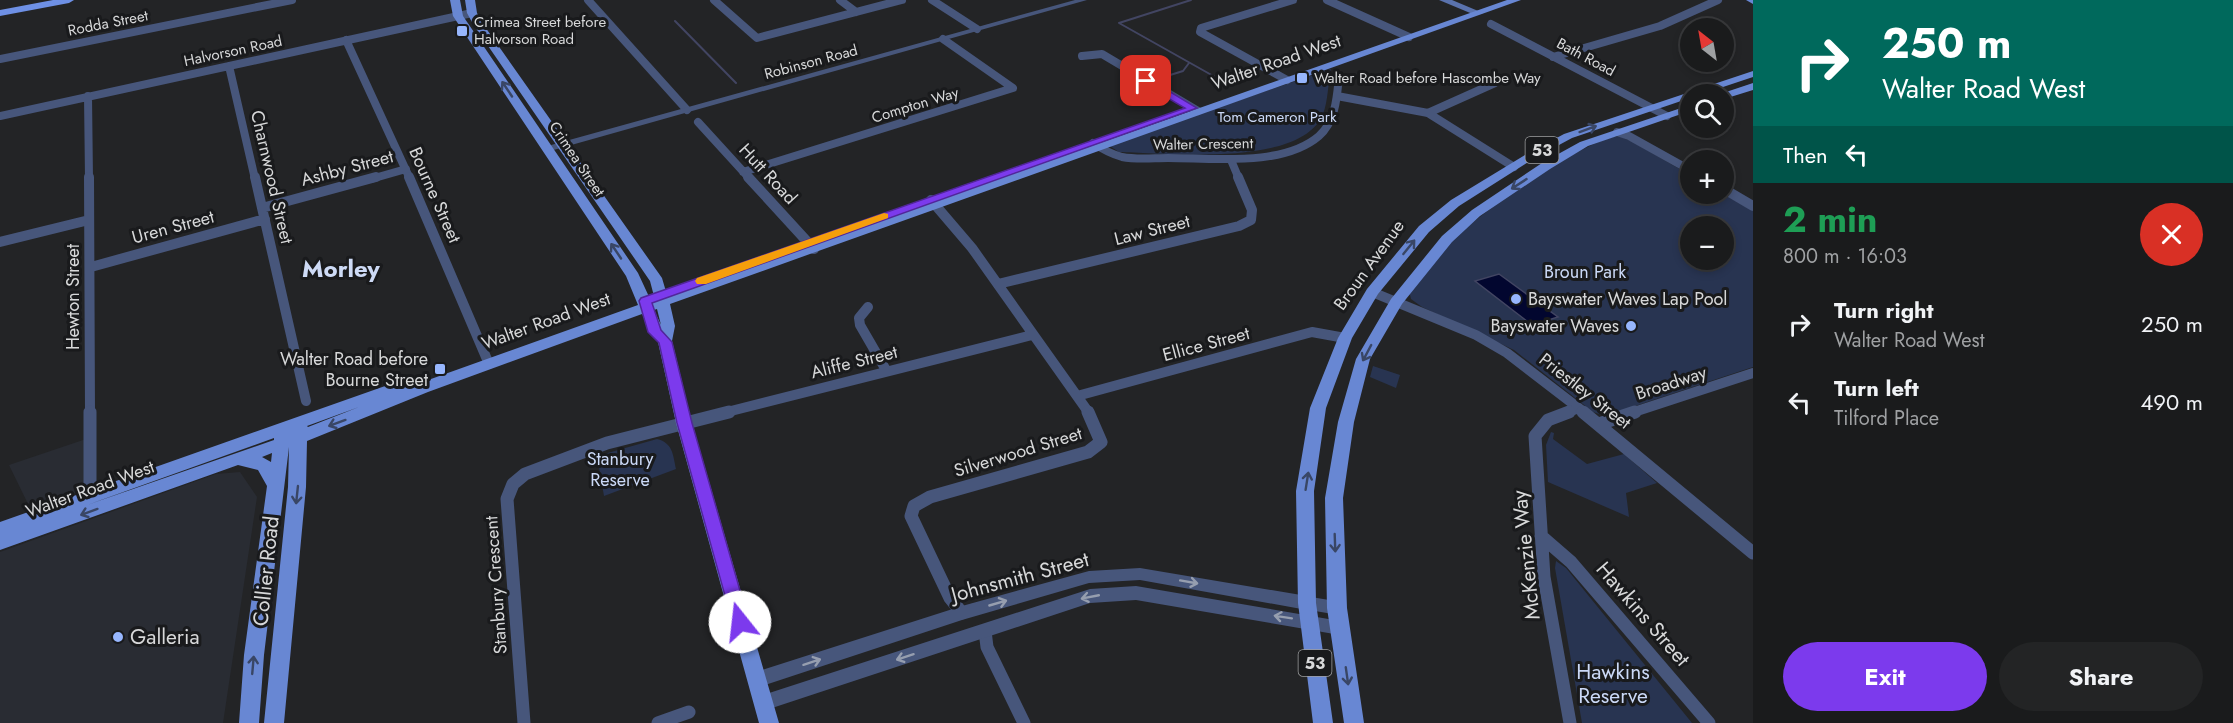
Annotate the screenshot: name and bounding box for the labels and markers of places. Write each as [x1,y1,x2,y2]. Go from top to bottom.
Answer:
place label: Crimea Street before Halvorson Road [474,11,606,50]
marker: Crimea Street before Halvorson Road [455,24,469,38]
pin [1120,55,1171,106]
place label: Walter Road before Hascombe Way [1314,67,1541,89]
marker: Walter Road before Hascombe Way [1295,71,1309,85]
place label: Bayswater Waves Lap Pool [1528,286,1727,312]
marker: Bayswater Waves Lap Pool [1509,292,1523,306]
place label: Bayswater Waves [1490,313,1619,339]
marker: Bayswater Waves [1624,319,1638,333]
place label: Walter Road before Bourne Street [280,346,429,393]
marker: Walter Road before Bourne Street [433,362,447,376]
place label: Galleria [130,622,200,652]
marker: Galleria [111,630,125,644]

